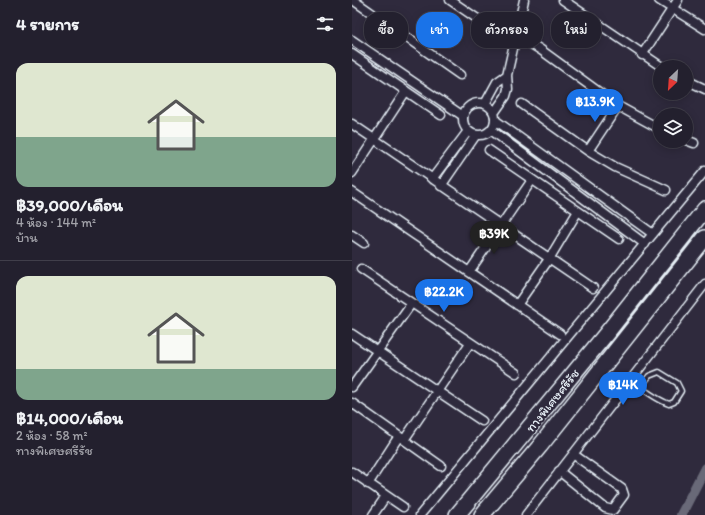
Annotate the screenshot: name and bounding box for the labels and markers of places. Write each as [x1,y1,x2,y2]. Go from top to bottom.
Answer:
pin: ฿13.9K [562,89,628,123]
pin: ฿39K [470,221,518,255]
pin: ฿22.2K [411,279,477,313]
pin: ฿14K [599,372,647,406]

